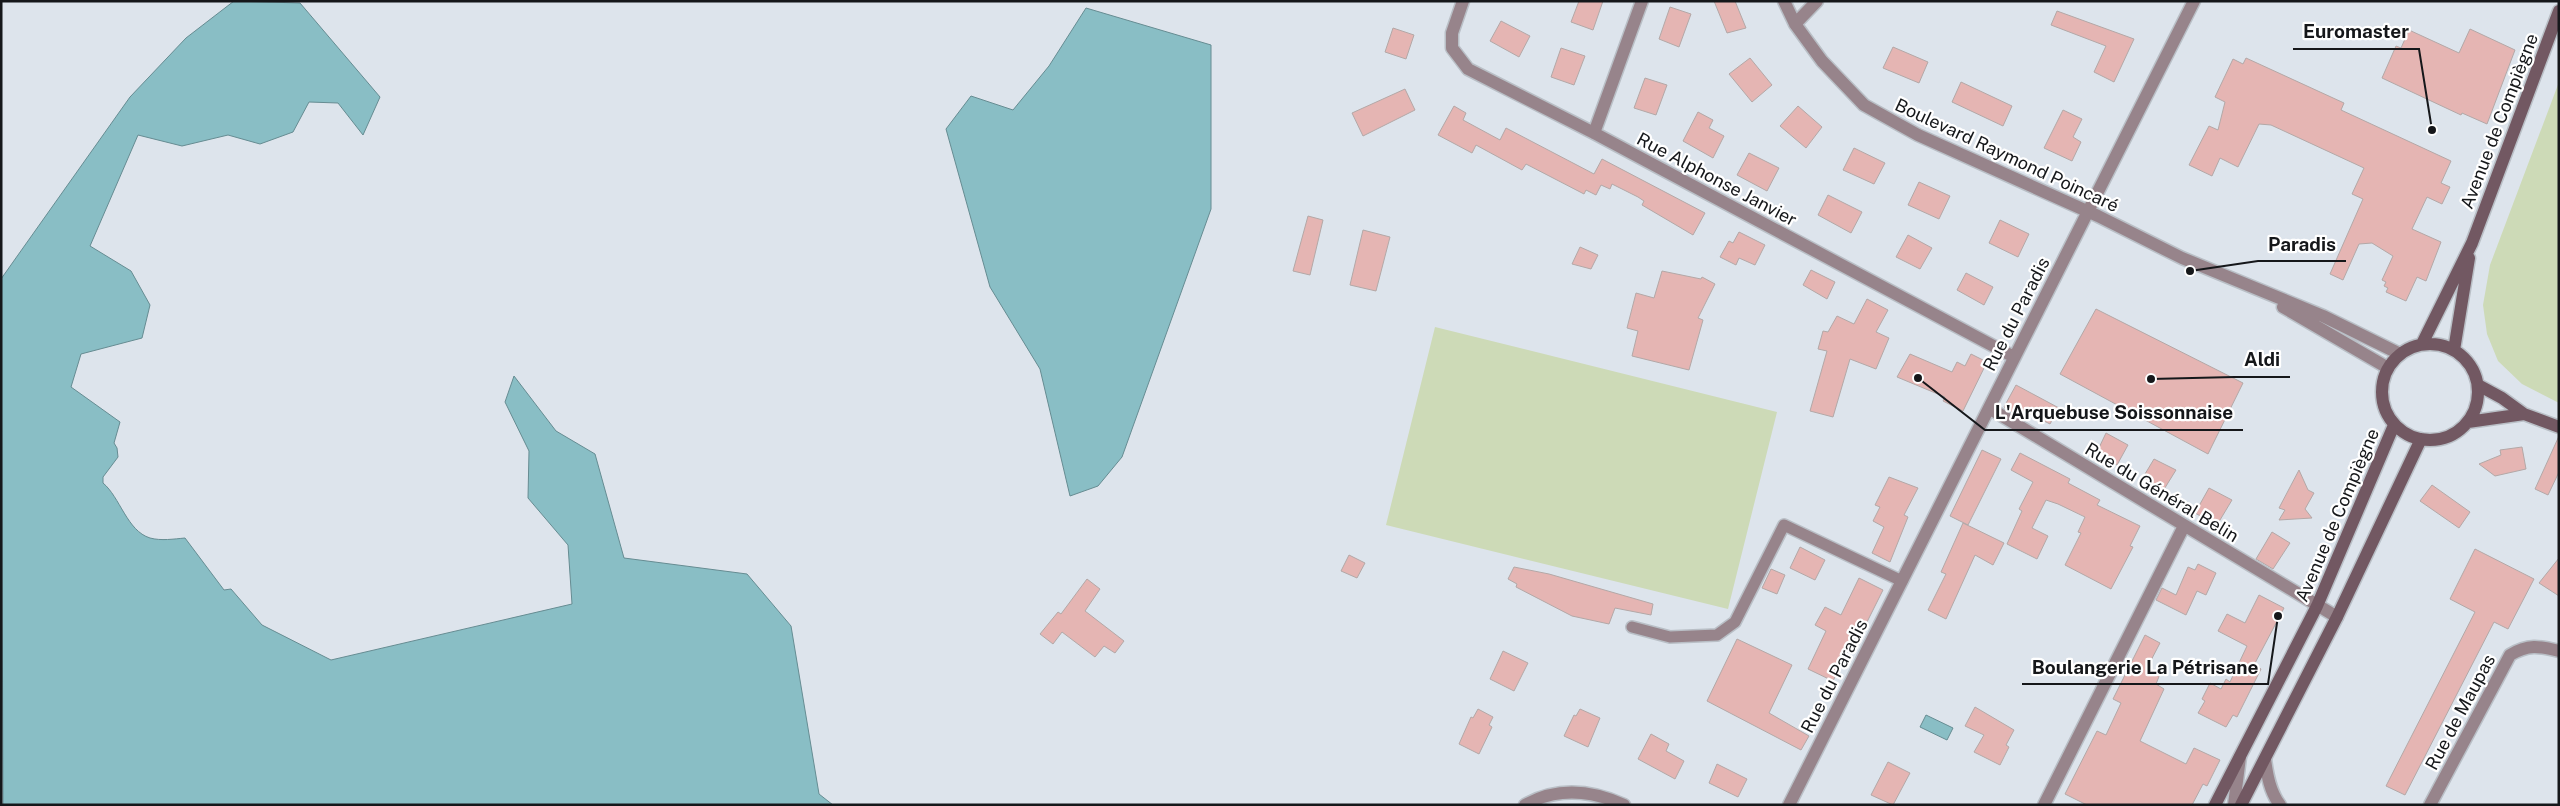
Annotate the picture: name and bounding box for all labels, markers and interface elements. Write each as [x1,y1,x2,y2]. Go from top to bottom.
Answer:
callout: Euromaster [2293,15,2419,49]
text: Euromaster [2303,20,2409,42]
street label: Avenue de Compiègne [2456,30,2542,212]
street label: Boulevard Raymond Poincaré [1892,94,2122,216]
street label: Rue Alphonse Janvier [1633,128,1801,230]
callout: Paradis [2258,227,2346,261]
text: Paradis [2268,233,2336,255]
street label: Rue du Paradis [1978,254,2054,374]
callout: Aldi [2234,343,2290,377]
text: Aldi [2244,348,2280,370]
callout: L'Arquebuse Soissonnaise [1985,396,2243,430]
text: L'Arquebuse Soissonnaise [1995,401,2233,423]
street label: Avenue de Compiègne [2291,425,2383,605]
street label: Rue du Général Belin [2081,438,2243,546]
street label: Rue du Paradis [1796,616,1872,736]
callout: Boulangerie La Pétrisane [2022,650,2268,684]
street label: Rue de Maupas [2421,651,2499,773]
text: Boulangerie La Pétrisane [2032,656,2258,678]

